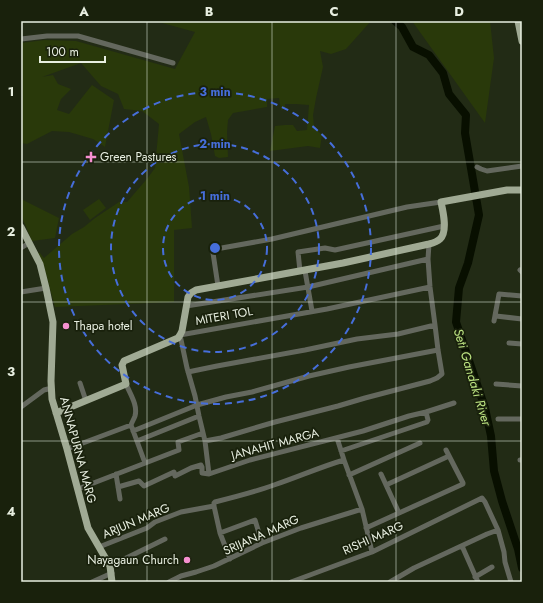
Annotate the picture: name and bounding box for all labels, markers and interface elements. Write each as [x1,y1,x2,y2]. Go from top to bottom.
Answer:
text: A [78,2,89,21]
text: B [205,2,214,21]
text: C [329,2,339,21]
text: D [454,2,464,21]
scale bar [40,38,105,64]
text: 100 m [46,43,79,61]
text: 1 [8,82,14,101]
text: 3 min [199,83,231,101]
text: 2 min [199,135,231,153]
place label: Green Pastures [100,148,177,166]
marker: Green Pastures [85,151,97,163]
text: 1 min [200,187,230,205]
text: 2 [7,222,15,241]
centre of rings [208,241,222,255]
street label: MITERI TOL [194,302,255,330]
place label: Thapa hotel [74,317,133,335]
marker: Thapa hotel [61,321,71,331]
water label: Seti Gandaki River [449,326,497,429]
text: 3 [7,362,15,381]
street label: ANNAPURNA MARG [55,395,101,505]
street label: JANAHIT MARGA [227,424,321,465]
street label: ARJUN MARG [100,499,172,543]
text: 4 [6,502,16,521]
street label: SRIJANA MARG [220,510,302,560]
street label: RISHI MARG [340,517,406,559]
place label: Nayagaun Church [87,551,179,569]
marker: Nayagaun Church [182,555,192,565]

